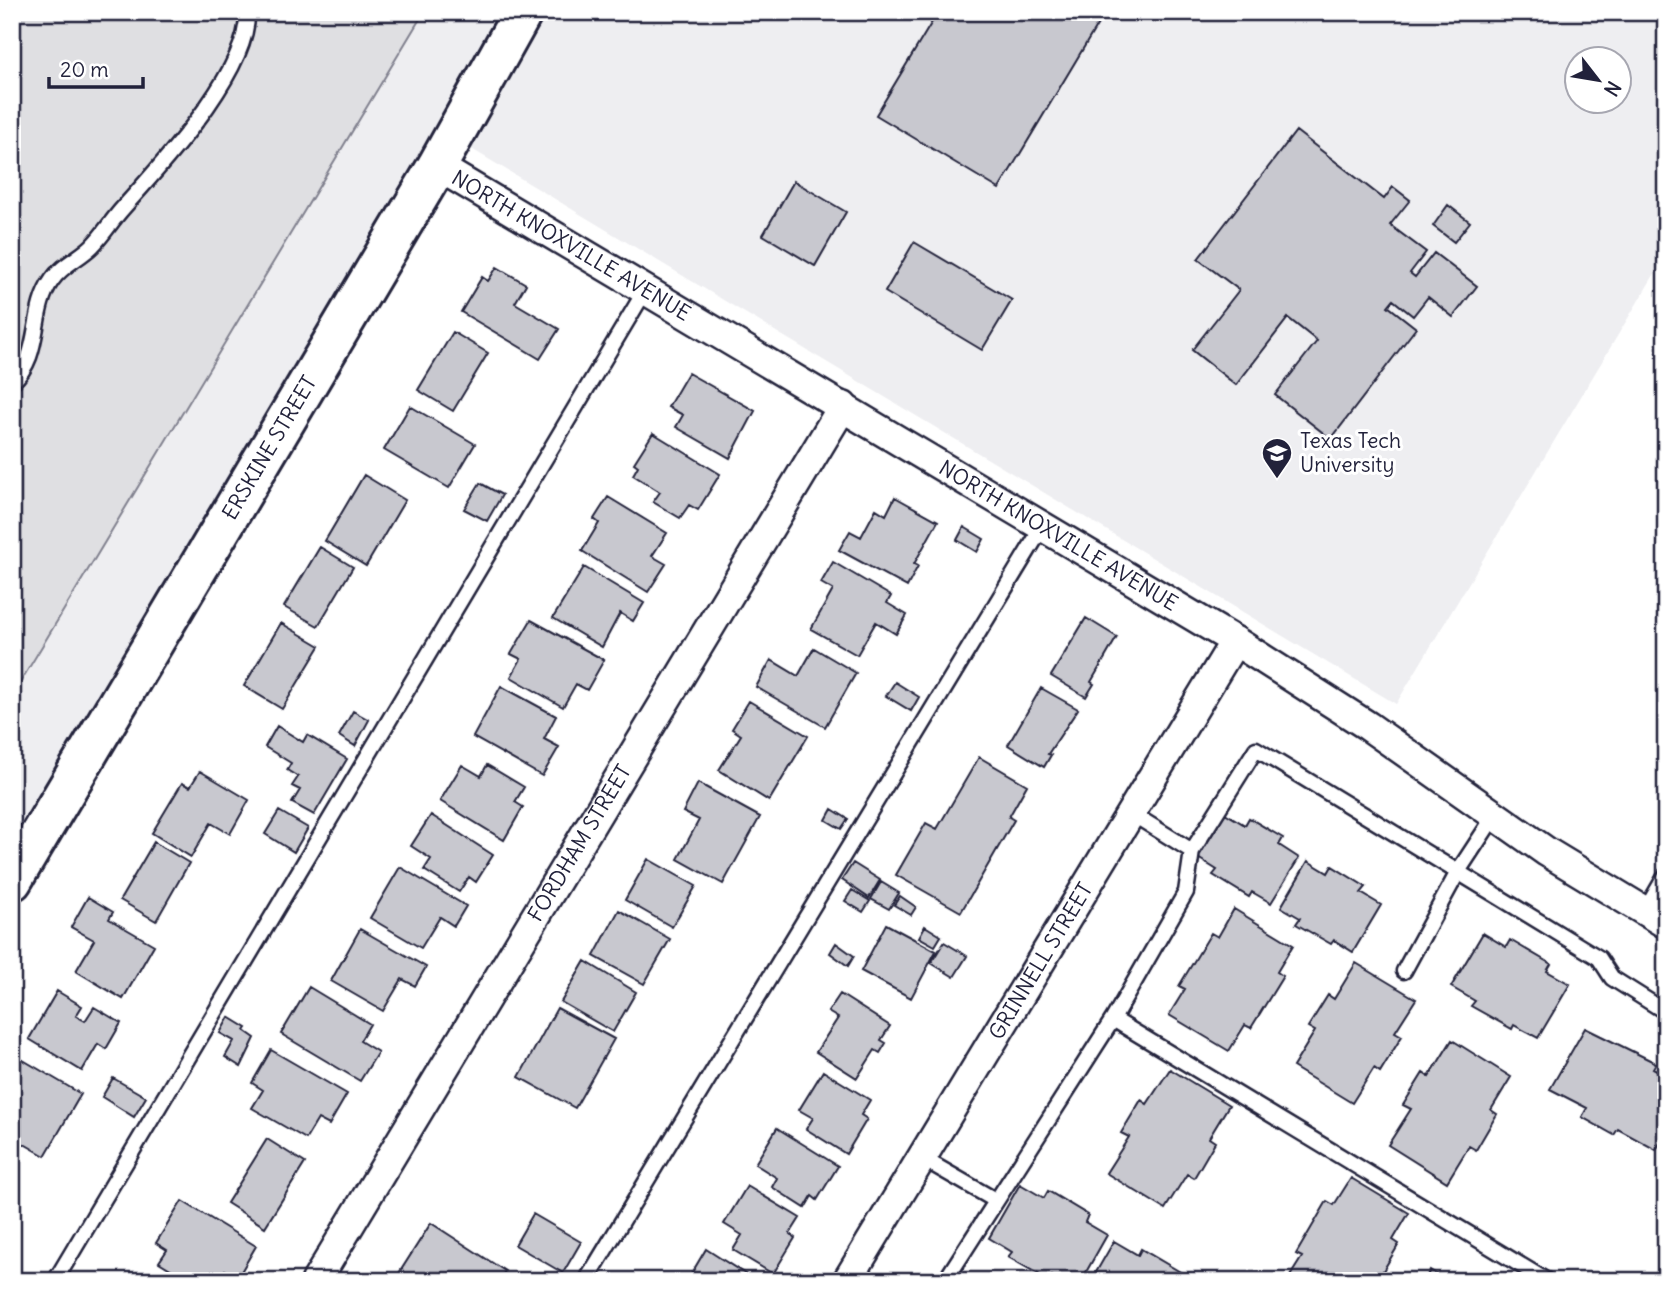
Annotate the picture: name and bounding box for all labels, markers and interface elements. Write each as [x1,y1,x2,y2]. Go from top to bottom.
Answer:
scale bar [49,46,144,90]
north arrow [1562,46,1632,116]
text: 20 m [60,56,109,83]
text: N [1599,77,1626,101]
street label: NORTH KNOXVILLE AVENUE [447,164,696,327]
street label: ERSKINE STREET [216,371,322,524]
place label: Texas Tech University [1300,427,1401,478]
school or university icon: Texas Tech University [1260,436,1294,480]
street label: NORTH KNOXVILLE AVENUE [934,454,1183,617]
street label: FORDHAM STREET [522,760,637,926]
street label: GRINNELL STREET [983,878,1098,1044]

